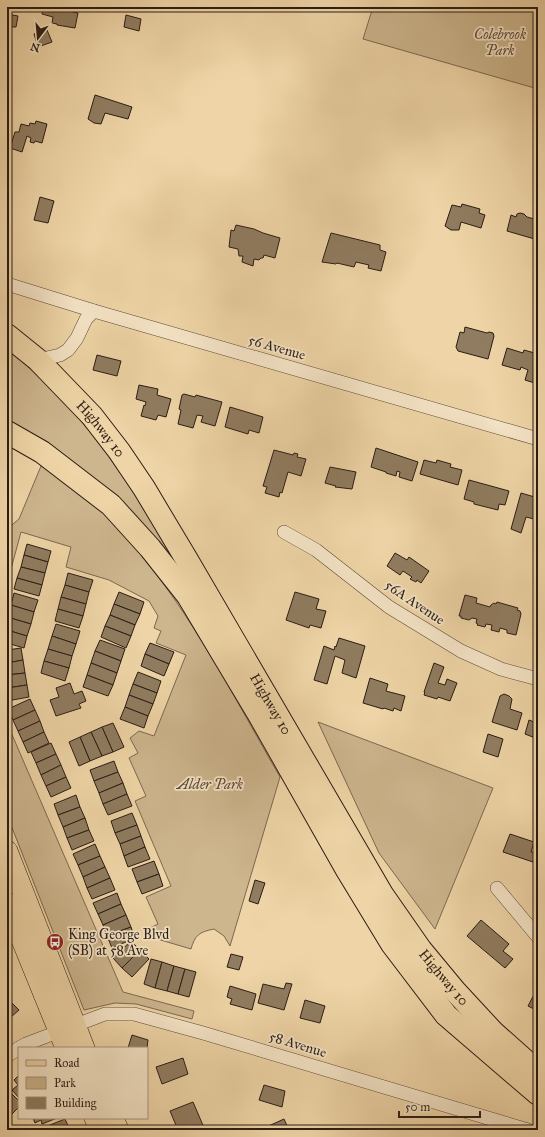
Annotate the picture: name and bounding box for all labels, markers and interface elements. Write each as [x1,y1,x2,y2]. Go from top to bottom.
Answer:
north arrow [18,18,58,58]
park label: Colebrook Park [474,26,527,59]
text: N [28,39,42,55]
street label: 56 Avenue [246,331,308,364]
street label: Highway 10 [73,397,129,460]
street label: 56A Avenue [382,576,448,629]
street label: Highway 10 [246,670,295,738]
park label: Alder Park [175,776,244,793]
place label: King George Blvd (SB) at 58 Ave [68,926,169,960]
bus stop icon: King George Blvd (SB) at 58 Ave [45,932,65,952]
street label: Highway 10 [415,946,472,1009]
street label: 58 Avenue [267,1028,329,1061]
legend [18,1047,148,1119]
text: Road [54,1056,80,1070]
text: Park [54,1076,76,1090]
scale bar [399,1093,480,1119]
text: Building [54,1096,97,1111]
text: 50 m [405,1100,430,1114]

